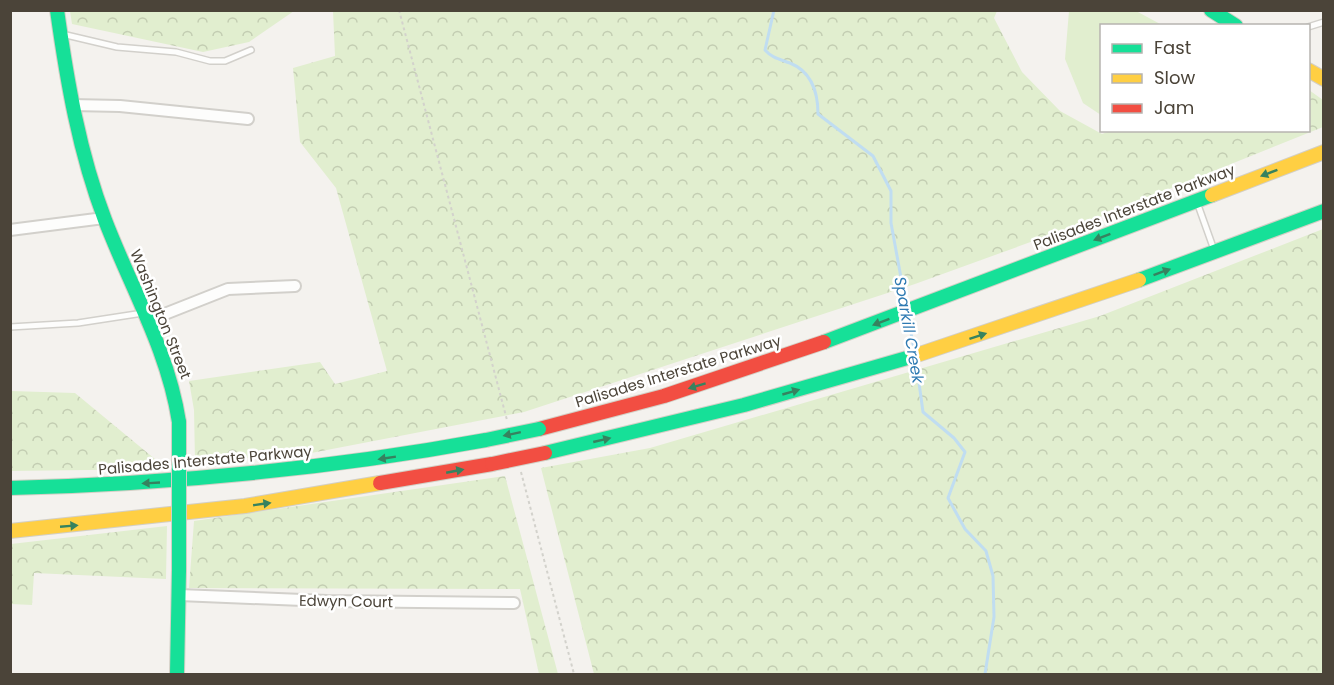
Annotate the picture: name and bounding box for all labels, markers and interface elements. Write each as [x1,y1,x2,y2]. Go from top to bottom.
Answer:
legend [1100,24,1310,132]
text: Fast [1154,35,1191,60]
text: Slow [1154,65,1196,90]
text: Jam [1154,95,1194,120]
street label: Palisades Interstate Parkway [1030,159,1238,255]
one-way arrow [1260,169,1278,178]
one-way arrow [1093,233,1111,242]
street label: Washington Street [125,246,197,382]
one-way arrow [1154,267,1172,277]
water label: Sparkill Creek [888,275,930,386]
one-way arrow [872,318,890,327]
street label: Palisades Interstate Parkway [572,329,784,412]
one-way arrow [969,331,987,340]
one-way arrow [688,382,706,391]
one-way arrow [782,386,800,396]
one-way arrow [503,430,522,439]
one-way arrow [593,435,612,445]
street label: Palisades Interstate Parkway [97,440,313,480]
one-way arrow [377,453,396,462]
one-way arrow [445,466,464,475]
one-way arrow [142,479,161,488]
one-way arrow [253,499,272,508]
one-way arrow [59,521,78,531]
street label: Edwyn Court [299,590,393,612]

